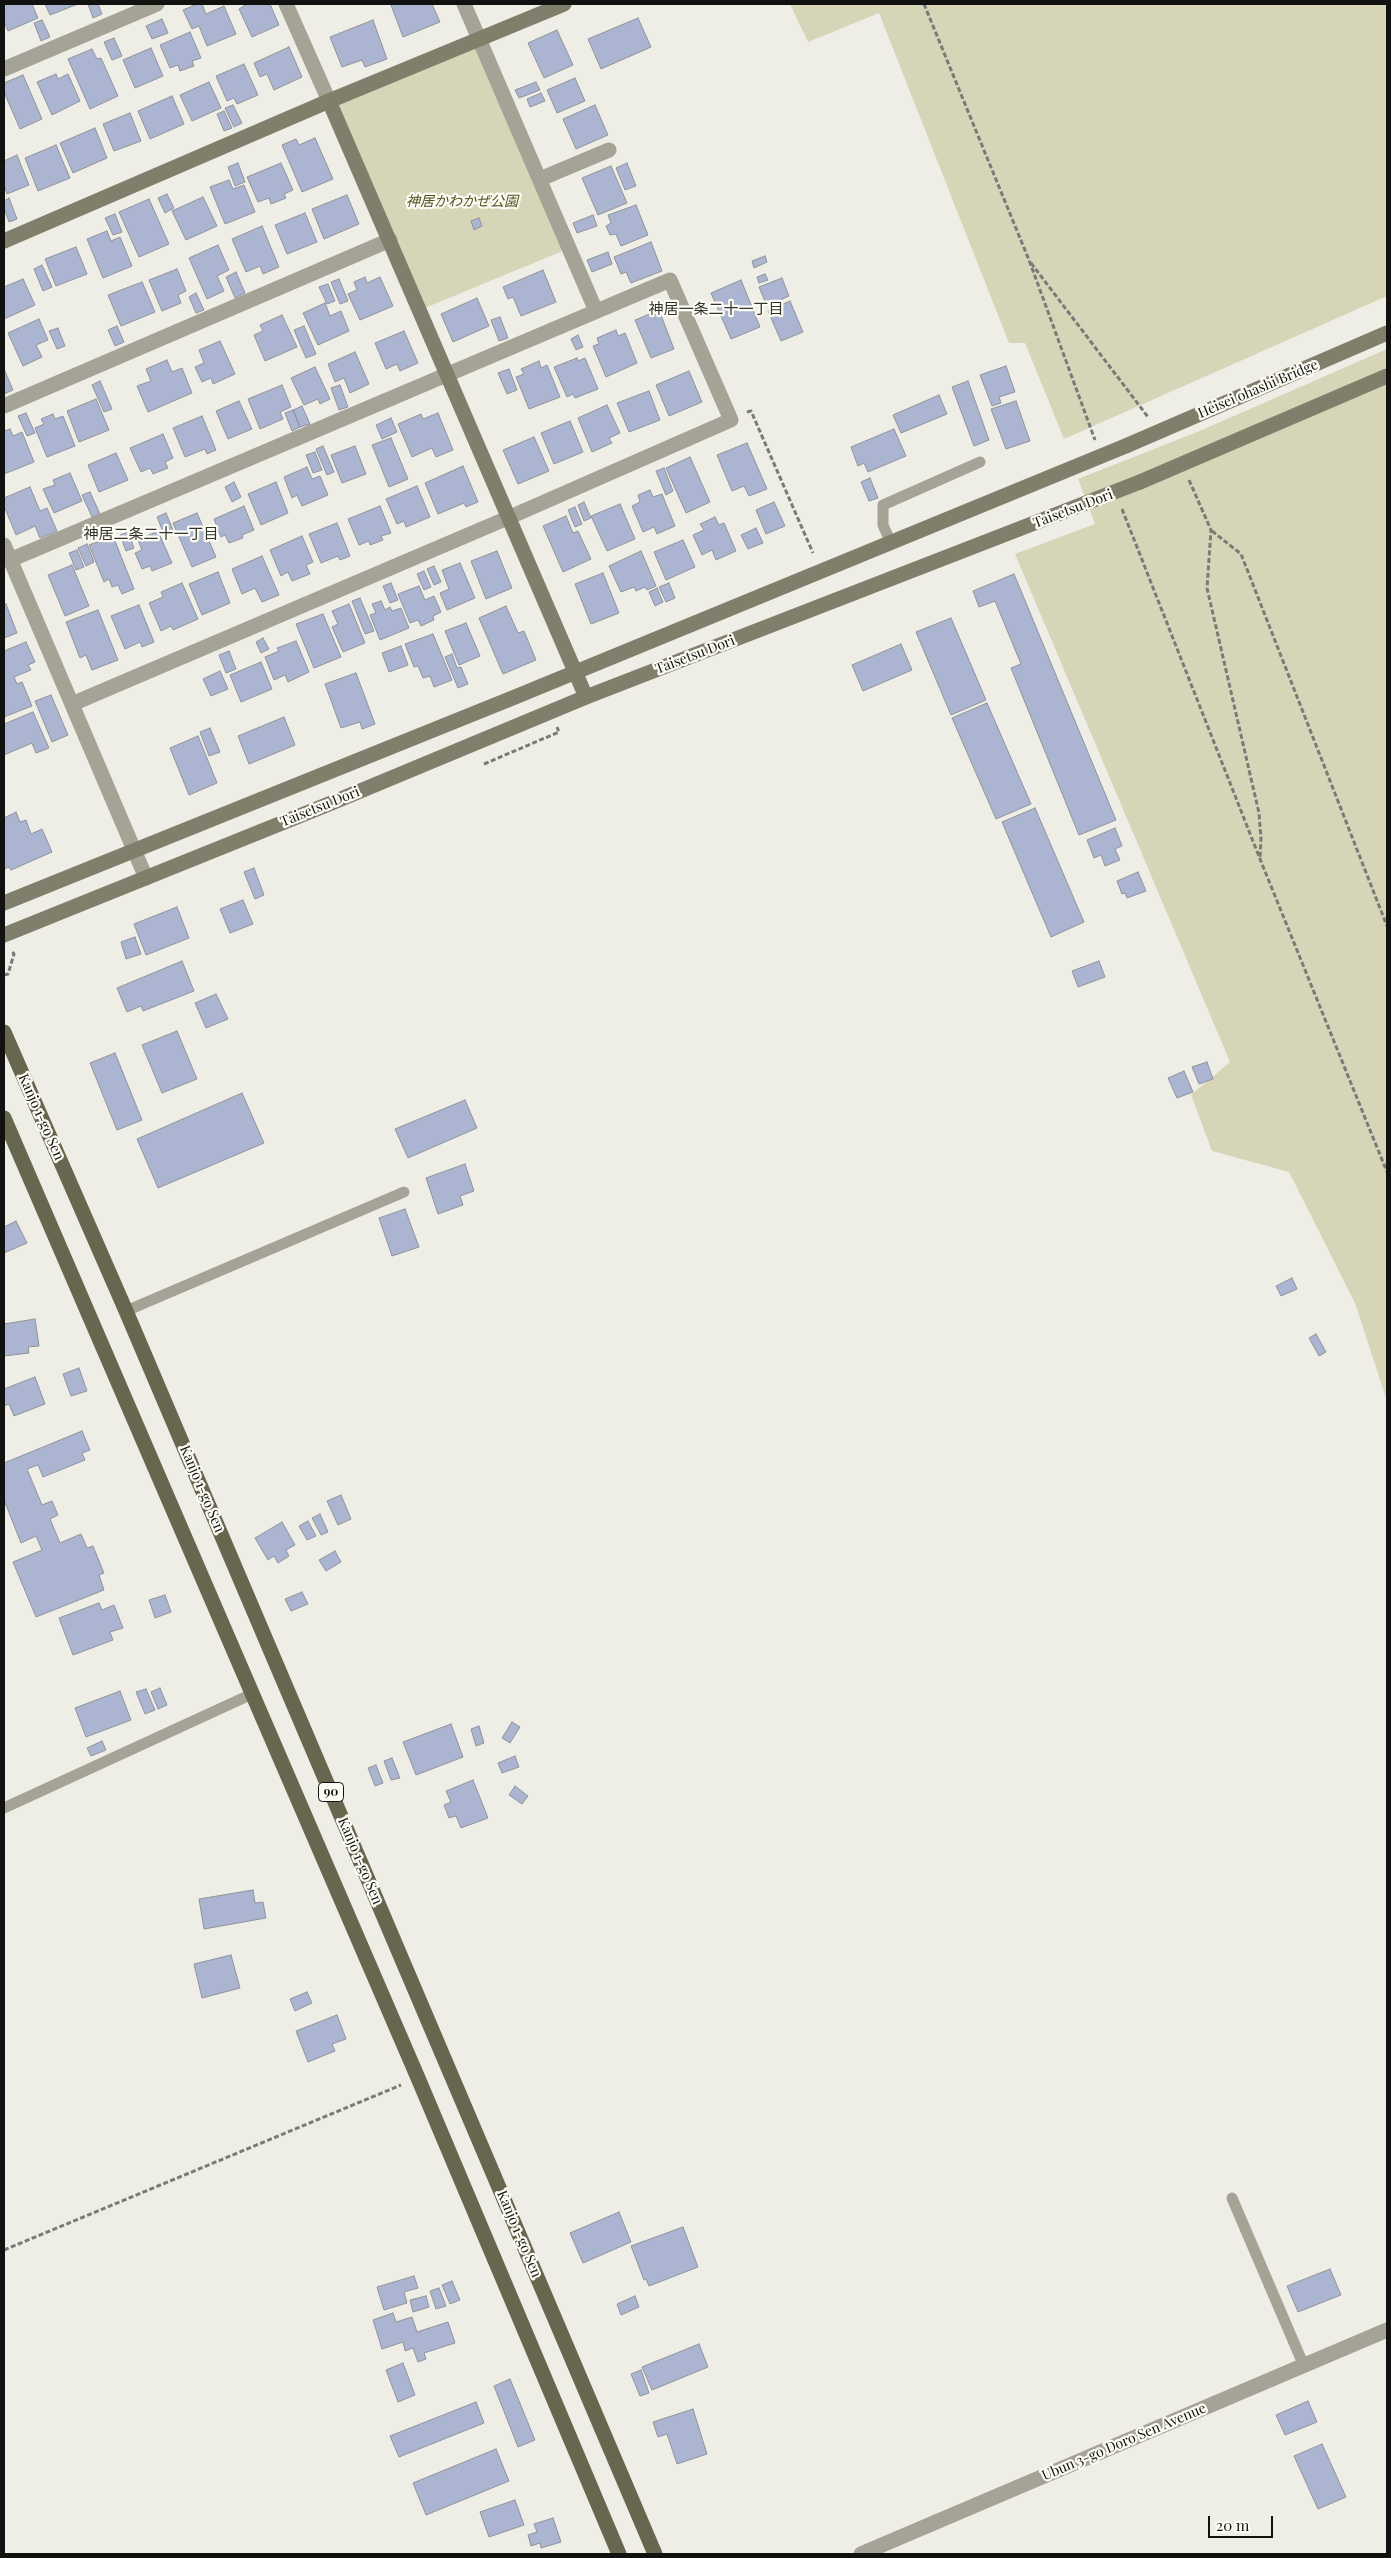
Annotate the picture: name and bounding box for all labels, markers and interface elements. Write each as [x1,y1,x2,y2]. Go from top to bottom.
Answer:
park label: 神居かわかぜ公園 [406,194,518,210]
district label: 神居一条二十一丁目 [649,300,783,318]
street label: Heisei ohashi Bridge [1195,356,1321,422]
street label: Taisetsu Dori [1031,486,1115,532]
district label: 神居二条二十一丁目 [84,525,218,543]
street label: Taisetsu Dori [653,632,737,678]
street label: Taisetsu Dori [278,784,362,830]
street label: Kanjo 1-go Sen [14,1071,68,1163]
street label: Kanjo 1-go Sen [176,1443,228,1535]
road number: 90 [318,1782,344,1801]
street label: Kanjo 1-go Sen [334,1815,386,1907]
street label: Kanjo 1-go Sen [493,2188,545,2280]
street label: Ubun 3-go Doro Sen Avenue [1039,2400,1209,2484]
scale bar [1211,2506,1276,2538]
text: 20 m [1216,2515,1249,2535]

